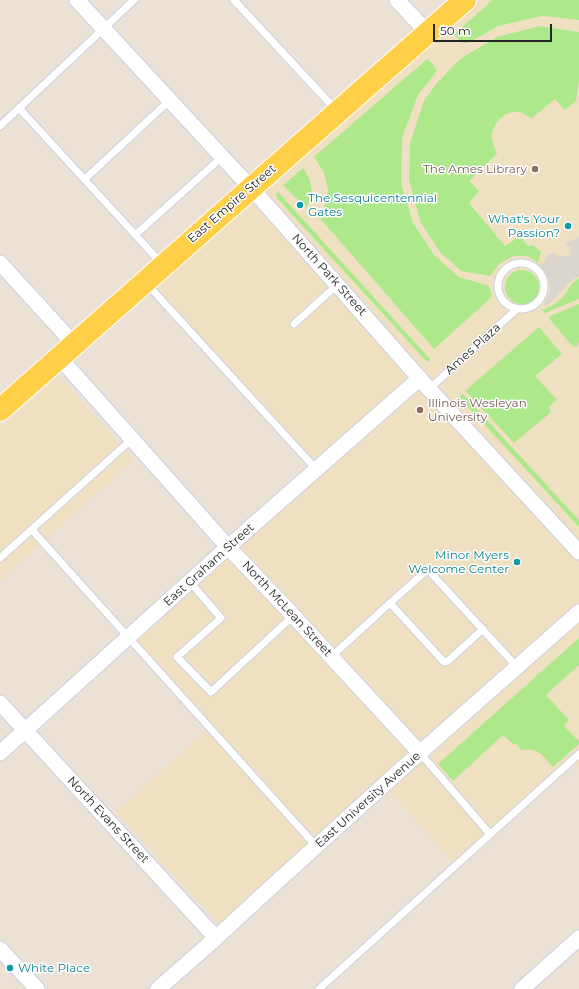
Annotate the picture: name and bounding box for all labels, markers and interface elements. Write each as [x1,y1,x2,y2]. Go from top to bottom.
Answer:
scale bar [435,16,554,42]
text: 50 m [440,23,471,38]
street label: East Empire Street [185,162,279,246]
place label: The Ames Library [423,162,527,176]
marker: The Ames Library [530,164,540,174]
place label: The Sesquicentennial Gates [308,191,437,219]
marker: The Sesquicentennial Gates [295,200,305,210]
place label: What's Your Passion? [488,212,560,240]
marker: What's Your Passion? [563,221,573,231]
street label: North Park Street [288,231,370,319]
street label: Ames Plaza [442,320,504,378]
place label: Illinois Wesleyan University [428,396,527,424]
marker: Illinois Wesleyan University [415,405,425,415]
street label: East Graham Street [161,521,257,609]
place label: Minor Myers Welcome Center [408,548,509,576]
marker: Minor Myers Welcome Center [512,557,522,567]
street label: North McLean Street [239,558,335,660]
street label: East University Avenue [312,749,424,851]
street label: North Evans Street [64,774,152,866]
place label: White Place [18,961,90,975]
marker: White Place [5,963,15,973]

